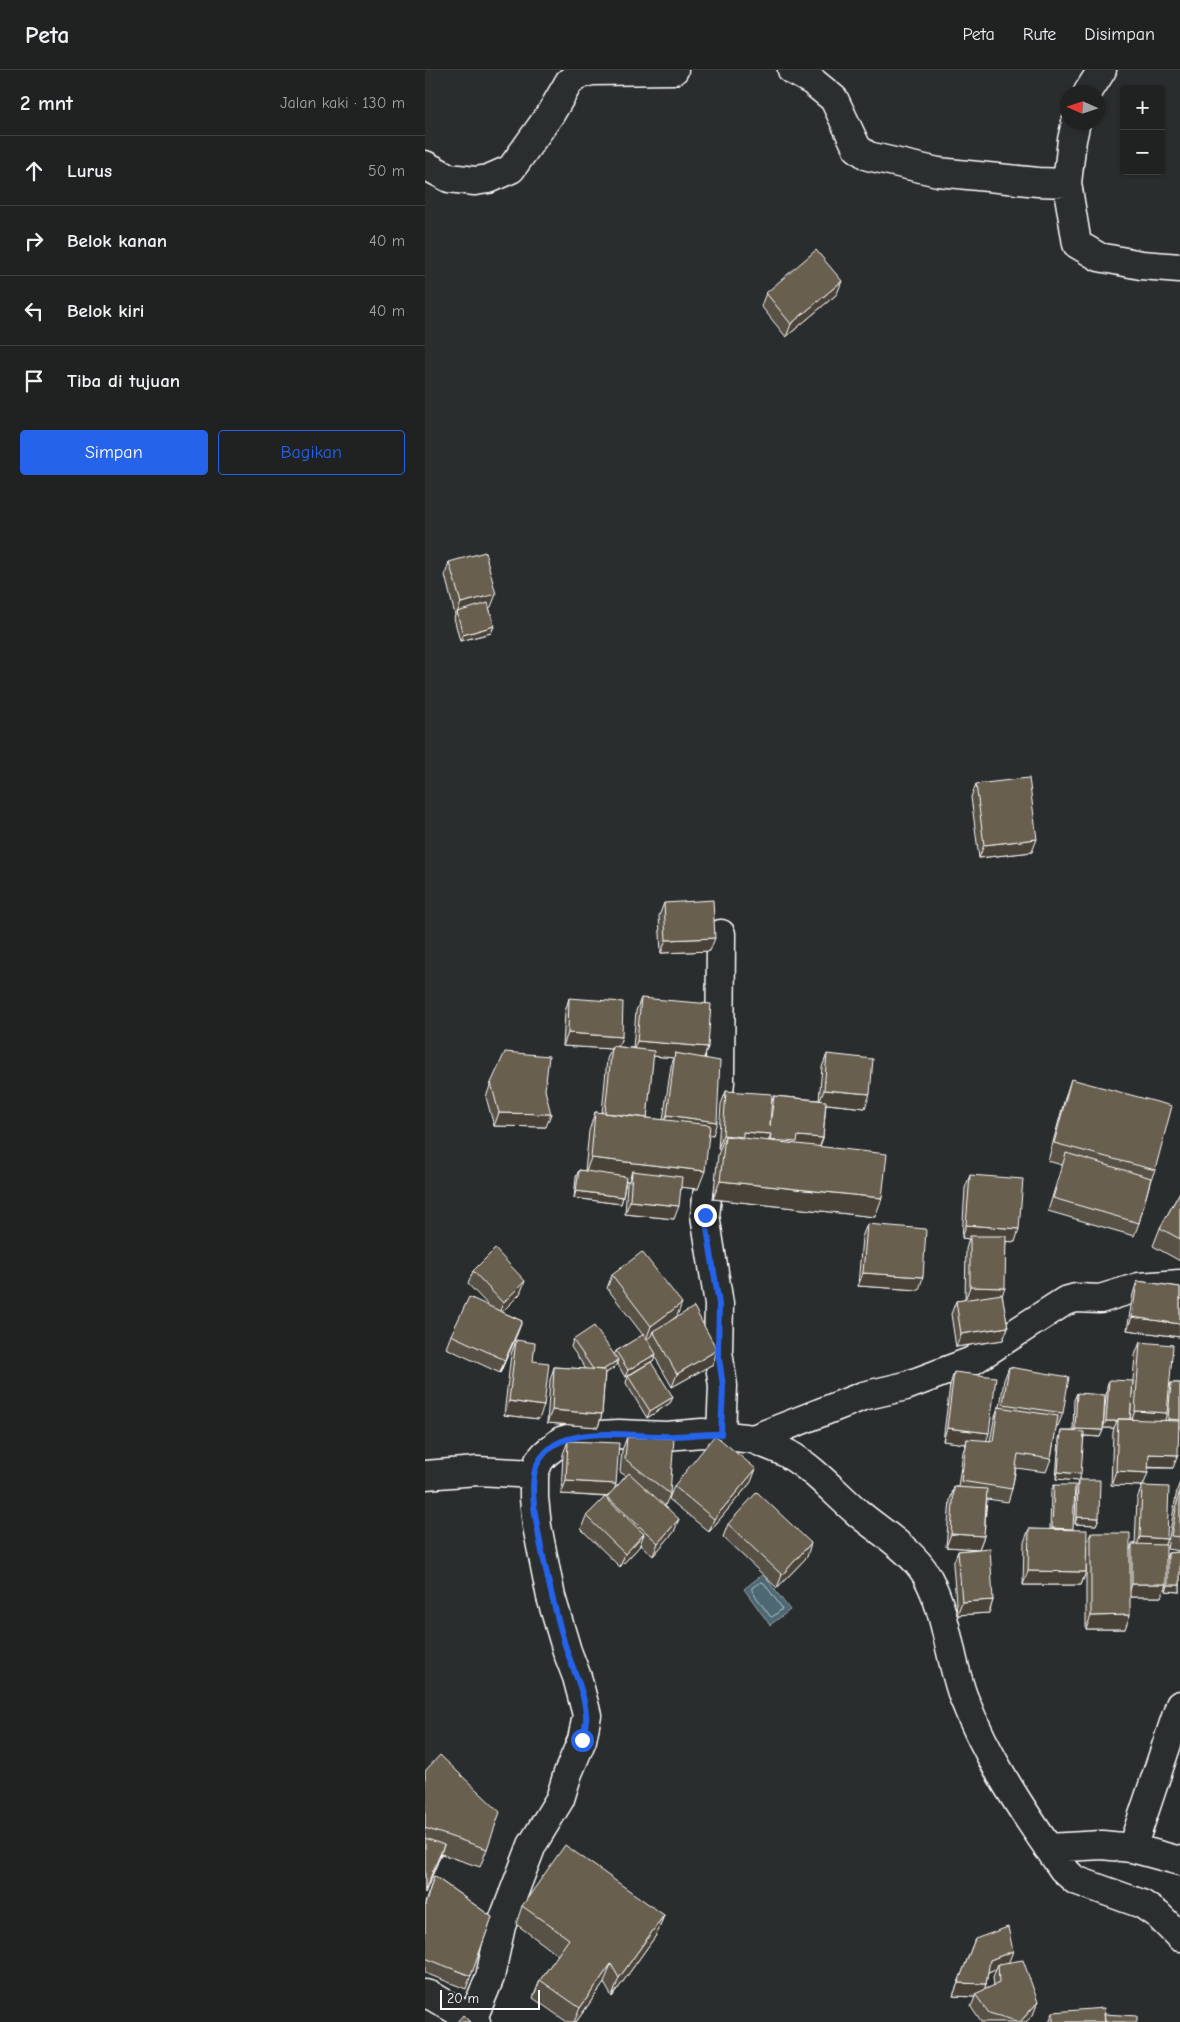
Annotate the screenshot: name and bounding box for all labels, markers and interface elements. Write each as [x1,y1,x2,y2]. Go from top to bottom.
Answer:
text: Peta [25,21,70,49]
text: Peta [962,24,995,45]
text: Rute [1023,24,1056,45]
text: Disimpan [1084,24,1155,45]
north arrow [1060,85,1105,130]
map controls [1120,85,1165,175]
button: + [1120,85,1165,130]
text: 2 mnt [20,91,73,115]
text: Jalan kaki · 130 m [280,94,405,112]
button: − [1120,130,1165,175]
icon: ahead [20,157,48,185]
text: Lurus [67,160,112,182]
text: 50 m [368,162,405,180]
icon: right [20,227,48,255]
text: Belok kanan [67,230,167,252]
text: 40 m [369,232,405,250]
icon: left [20,297,48,325]
text: Belok kiri [67,300,144,322]
text: 40 m [369,302,405,320]
icon: arrive [20,367,48,395]
text: Tiba di tujuan [67,370,180,392]
button: Simpan [20,430,208,475]
button: Bagikan [218,430,405,475]
route end [694,1204,717,1227]
route start [571,1729,594,1752]
scale bar [440,1987,540,2010]
text: 20 m [447,1990,479,2007]

